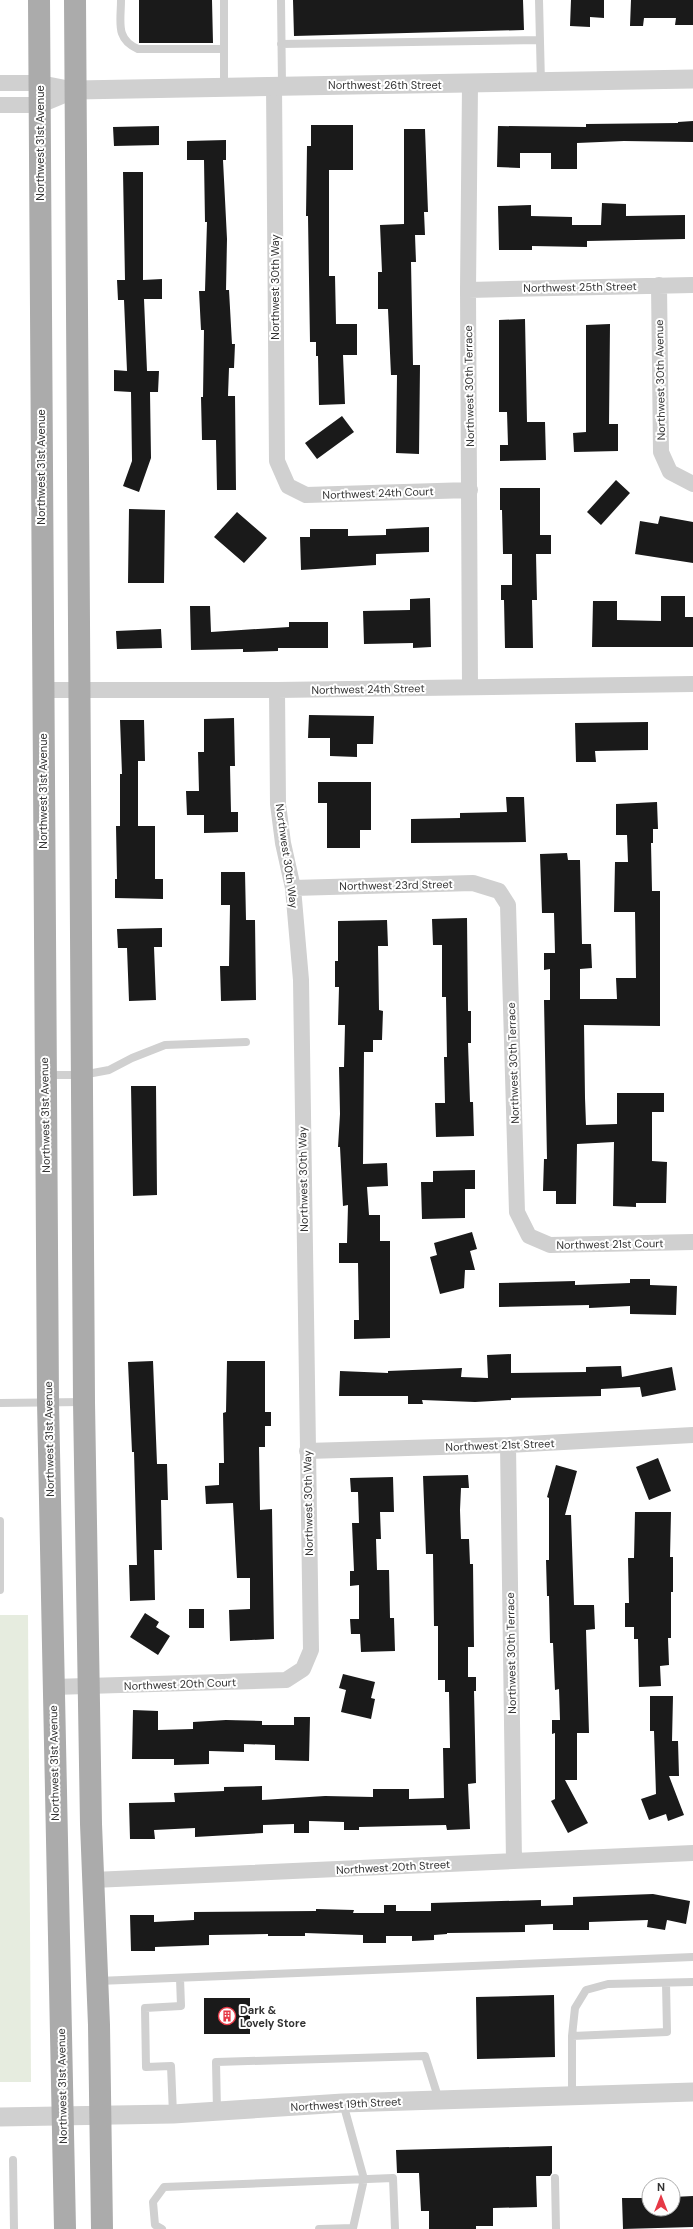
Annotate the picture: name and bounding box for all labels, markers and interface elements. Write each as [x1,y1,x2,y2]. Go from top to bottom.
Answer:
street label: Northwest 26th Street [328,78,442,92]
street label: Northwest 31st Avenue [33,85,47,201]
street label: Northwest 30th Way [268,234,282,340]
street label: Northwest 25th Street [523,279,637,295]
street label: Northwest 30th Avenue [652,320,668,440]
street label: Northwest 30th Terrace [461,325,477,447]
street label: Northwest 31st Avenue [34,409,48,525]
street label: Northwest 24th Court [322,484,434,502]
street label: Northwest 24th Street [311,681,425,697]
street label: Northwest 31st Avenue [36,733,50,849]
street label: Northwest 30th Way [273,803,301,909]
street label: Northwest 23rd Street [339,877,453,893]
street label: Northwest 30th Terrace [504,1002,522,1124]
street label: Northwest 31st Avenue [37,1057,53,1173]
street label: Northwest 30th Way [295,1126,311,1232]
street label: Northwest 21st Court [556,1236,664,1252]
street label: Northwest 31st Avenue [41,1381,57,1497]
street label: Northwest 21st Street [445,1436,555,1454]
street label: Northwest 30th Way [300,1450,316,1556]
street label: Northwest 30th Terrace [503,1592,519,1714]
street label: Northwest 20th Court [124,1675,236,1693]
street label: Northwest 31st Avenue [46,1705,62,1821]
street label: Northwest 20th Street [336,1857,450,1877]
place label: Dark & Lovely Store [240,2003,306,2030]
building icon: Dark & Lovely Store [217,2006,237,2026]
street label: Northwest 31st Avenue [54,2028,70,2144]
street label: Northwest 19th Street [290,2094,402,2114]
north arrow [641,2177,681,2217]
text: N [657,2180,665,2194]

